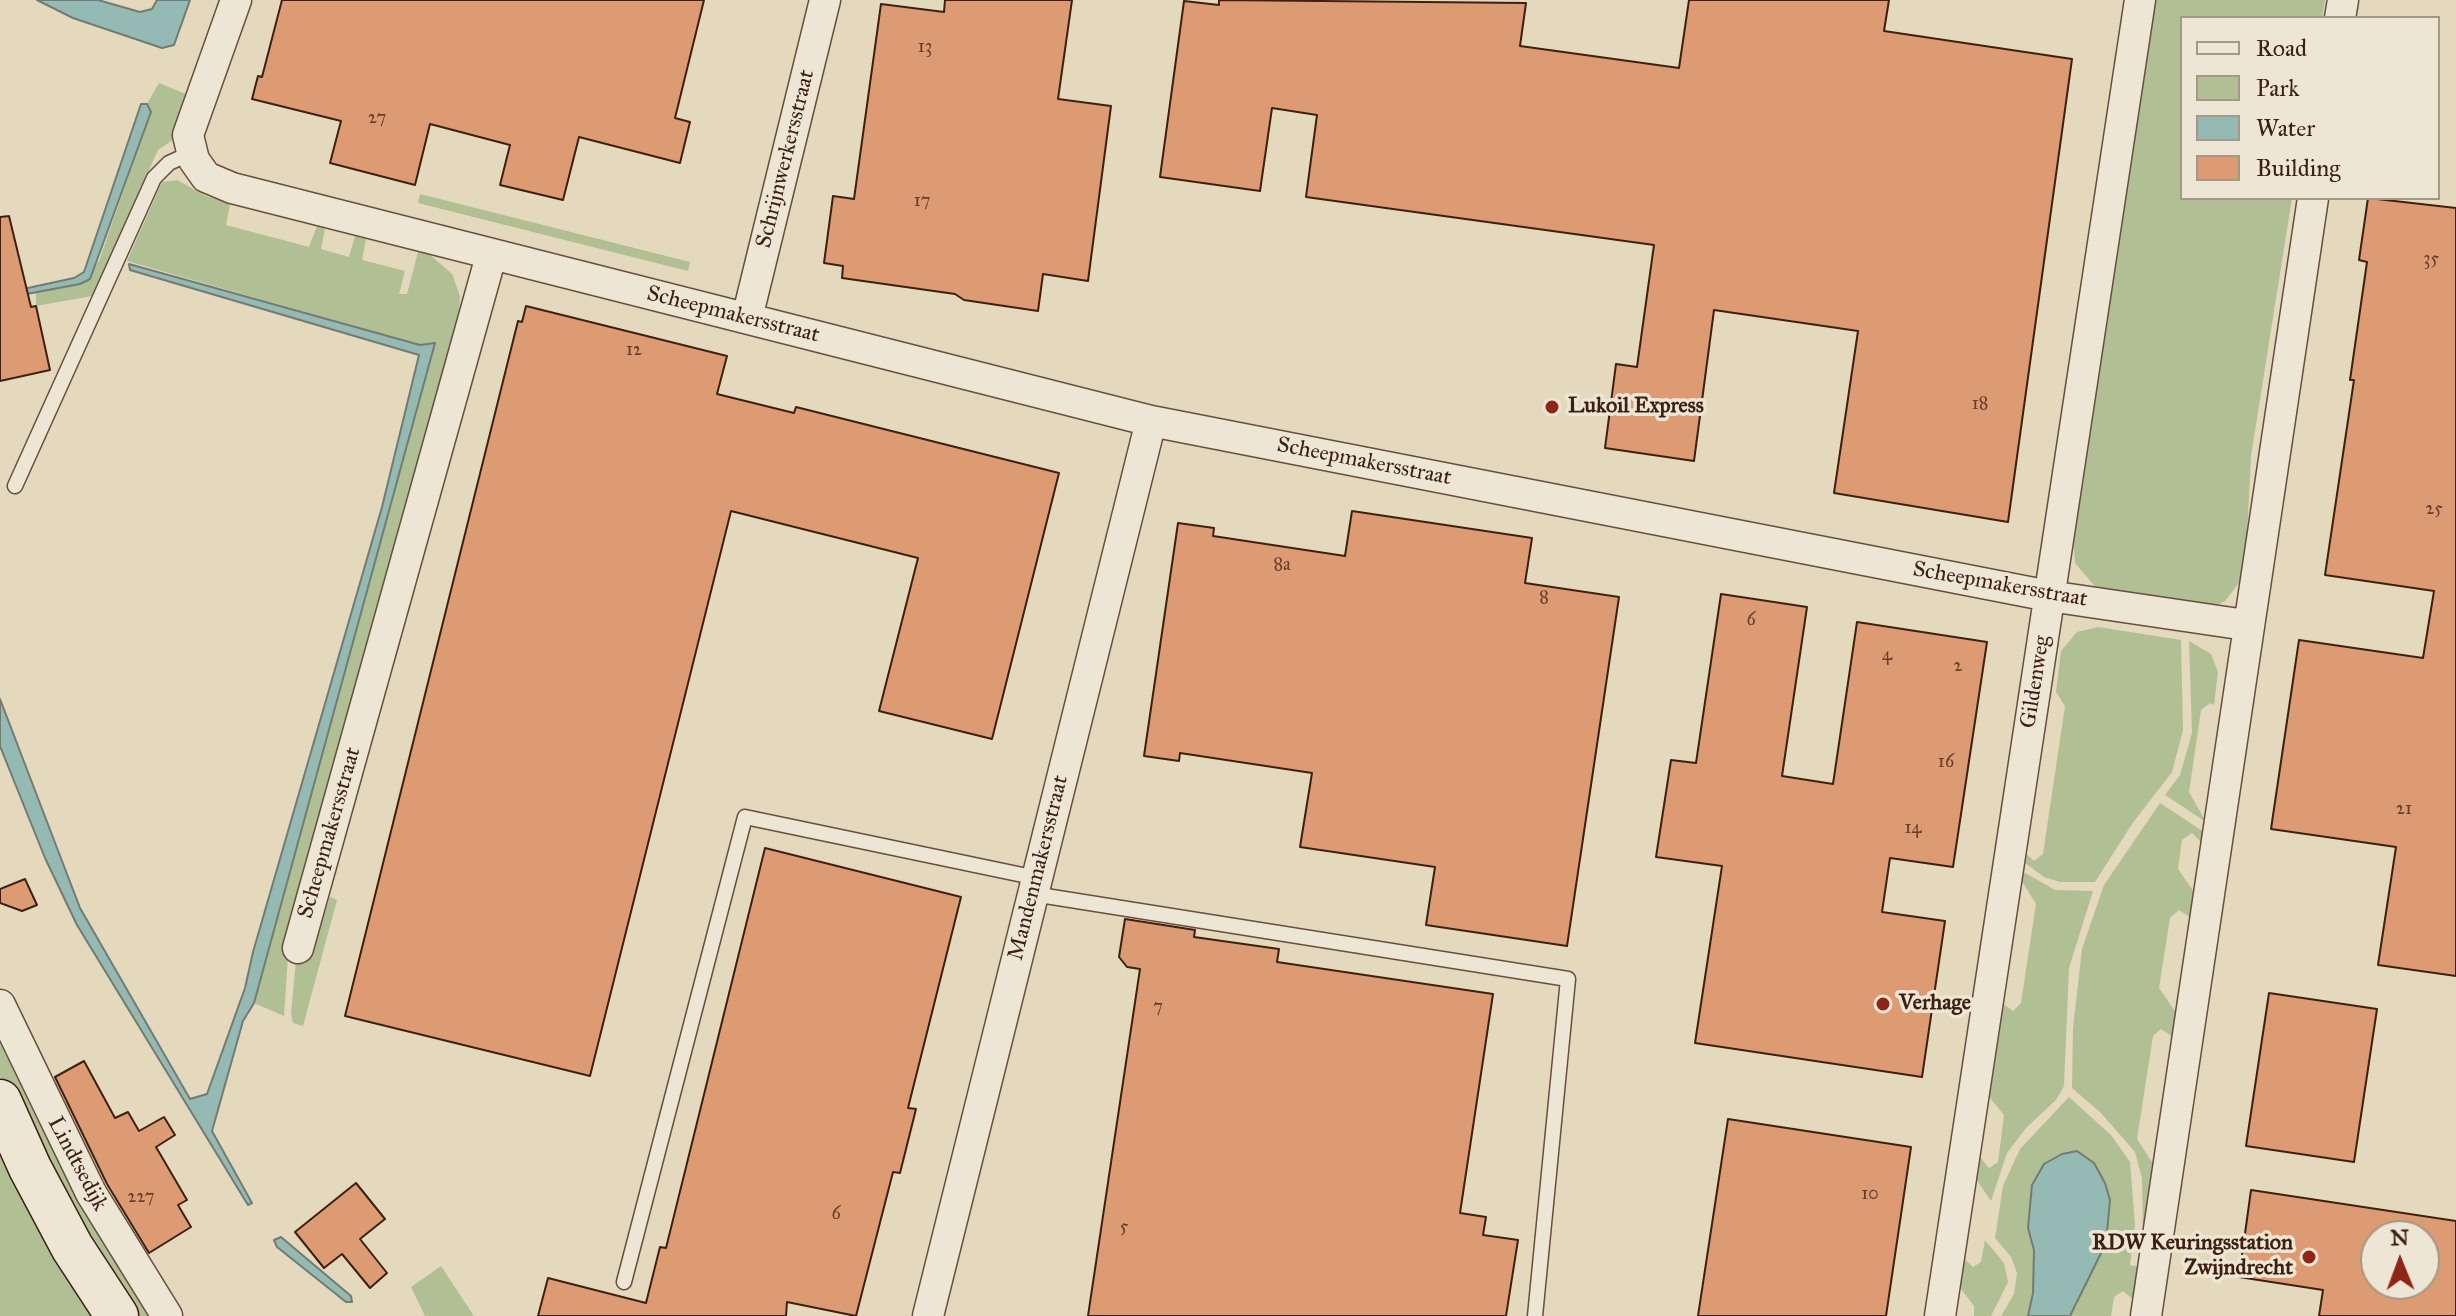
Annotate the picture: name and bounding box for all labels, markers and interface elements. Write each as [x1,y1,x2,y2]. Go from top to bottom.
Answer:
legend [2180,16,2440,200]
text: Road [2256,33,2307,63]
house number: 13 [918,37,932,59]
street label: Schrijnwerkersstraat [751,67,821,251]
text: Park [2256,73,2299,103]
house number: 27 [368,108,386,130]
text: Water [2256,113,2315,143]
text: Building [2256,153,2341,183]
house number: 17 [914,191,930,213]
house number: 35 [2423,249,2439,271]
street label: Scheepmakersstraat [644,281,822,349]
house number: 12 [626,340,642,362]
place label: Lukoil Express [1568,394,1704,420]
house number: 18 [1972,394,1988,416]
marker: Lukoil Express [1543,398,1561,416]
street label: Scheepmakersstraat [1275,432,1453,492]
house number: 25 [2425,499,2443,521]
house number: 8a [1273,555,1291,577]
street label: Scheepmakersstraat [1911,557,2089,613]
house number: 8 [1539,588,1549,610]
house number: 6 [1746,610,1756,632]
street label: Gildenweg [2016,634,2056,730]
house number: 4 [1882,645,1892,667]
house number: 2 [1954,656,1962,678]
street label: Scheepmakersstraat [293,744,367,922]
house number: 16 [1938,752,1954,774]
street label: Mandenmakersstraat [1003,773,1075,963]
house number: 21 [2396,799,2412,821]
house number: 14 [1904,818,1922,840]
place label: Verhage [1899,991,1971,1017]
marker: Verhage [1874,995,1892,1013]
house number: 7 [1153,997,1163,1019]
street label: Lindtsedijk [41,1112,113,1216]
house number: 10 [1861,1184,1879,1206]
house number: 227 [128,1187,154,1209]
house number: 6 [831,1204,841,1226]
house number: 5 [1120,1217,1128,1239]
north arrow [2360,1220,2440,1300]
text: N [2390,1224,2409,1251]
place label: RDW Keuringsstation Zwijndrecht [2092,1231,2293,1282]
marker: RDW Keuringsstation Zwijndrecht [2300,1248,2318,1266]

